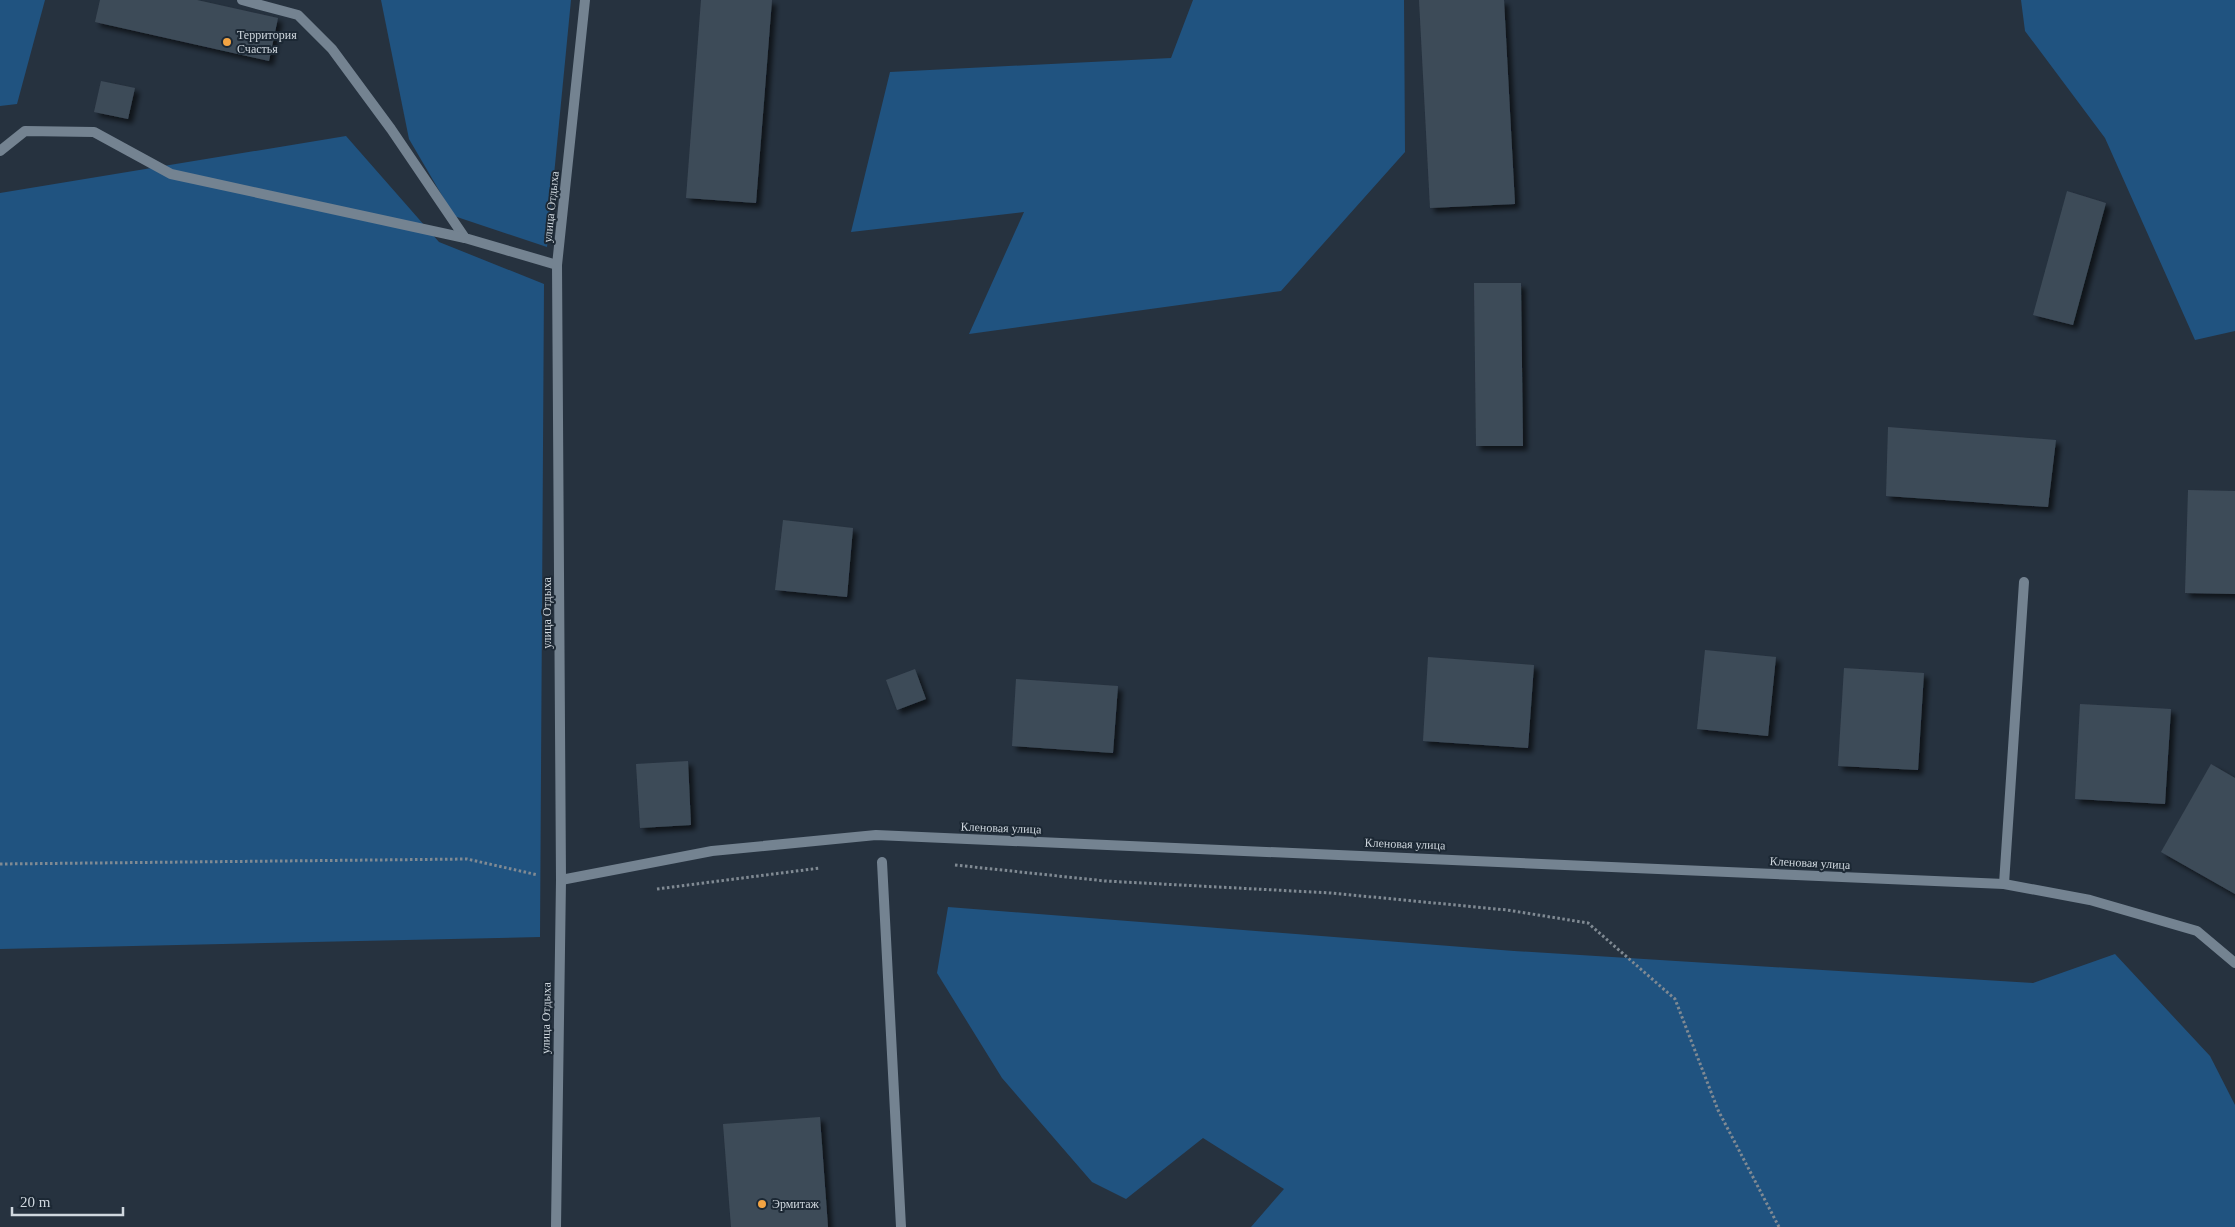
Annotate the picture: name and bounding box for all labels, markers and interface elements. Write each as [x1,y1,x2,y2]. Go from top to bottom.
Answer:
place label: Территория Счастья [237,28,297,56]
marker: Территория Счастья [221,36,233,48]
street label: улица Отдыха [540,170,562,243]
street label: улица Отдыха [540,576,554,649]
street label: Кленовая улица [960,820,1042,836]
street label: Кленовая улица [1364,836,1446,852]
street label: Кленовая улица [1769,854,1851,872]
street label: улица Отдыха [538,981,554,1054]
scale bar [12,1184,124,1216]
text: 20 m [20,1194,51,1210]
place label: Эрмитаж [772,1197,819,1211]
marker: Эрмитаж [756,1198,768,1210]

